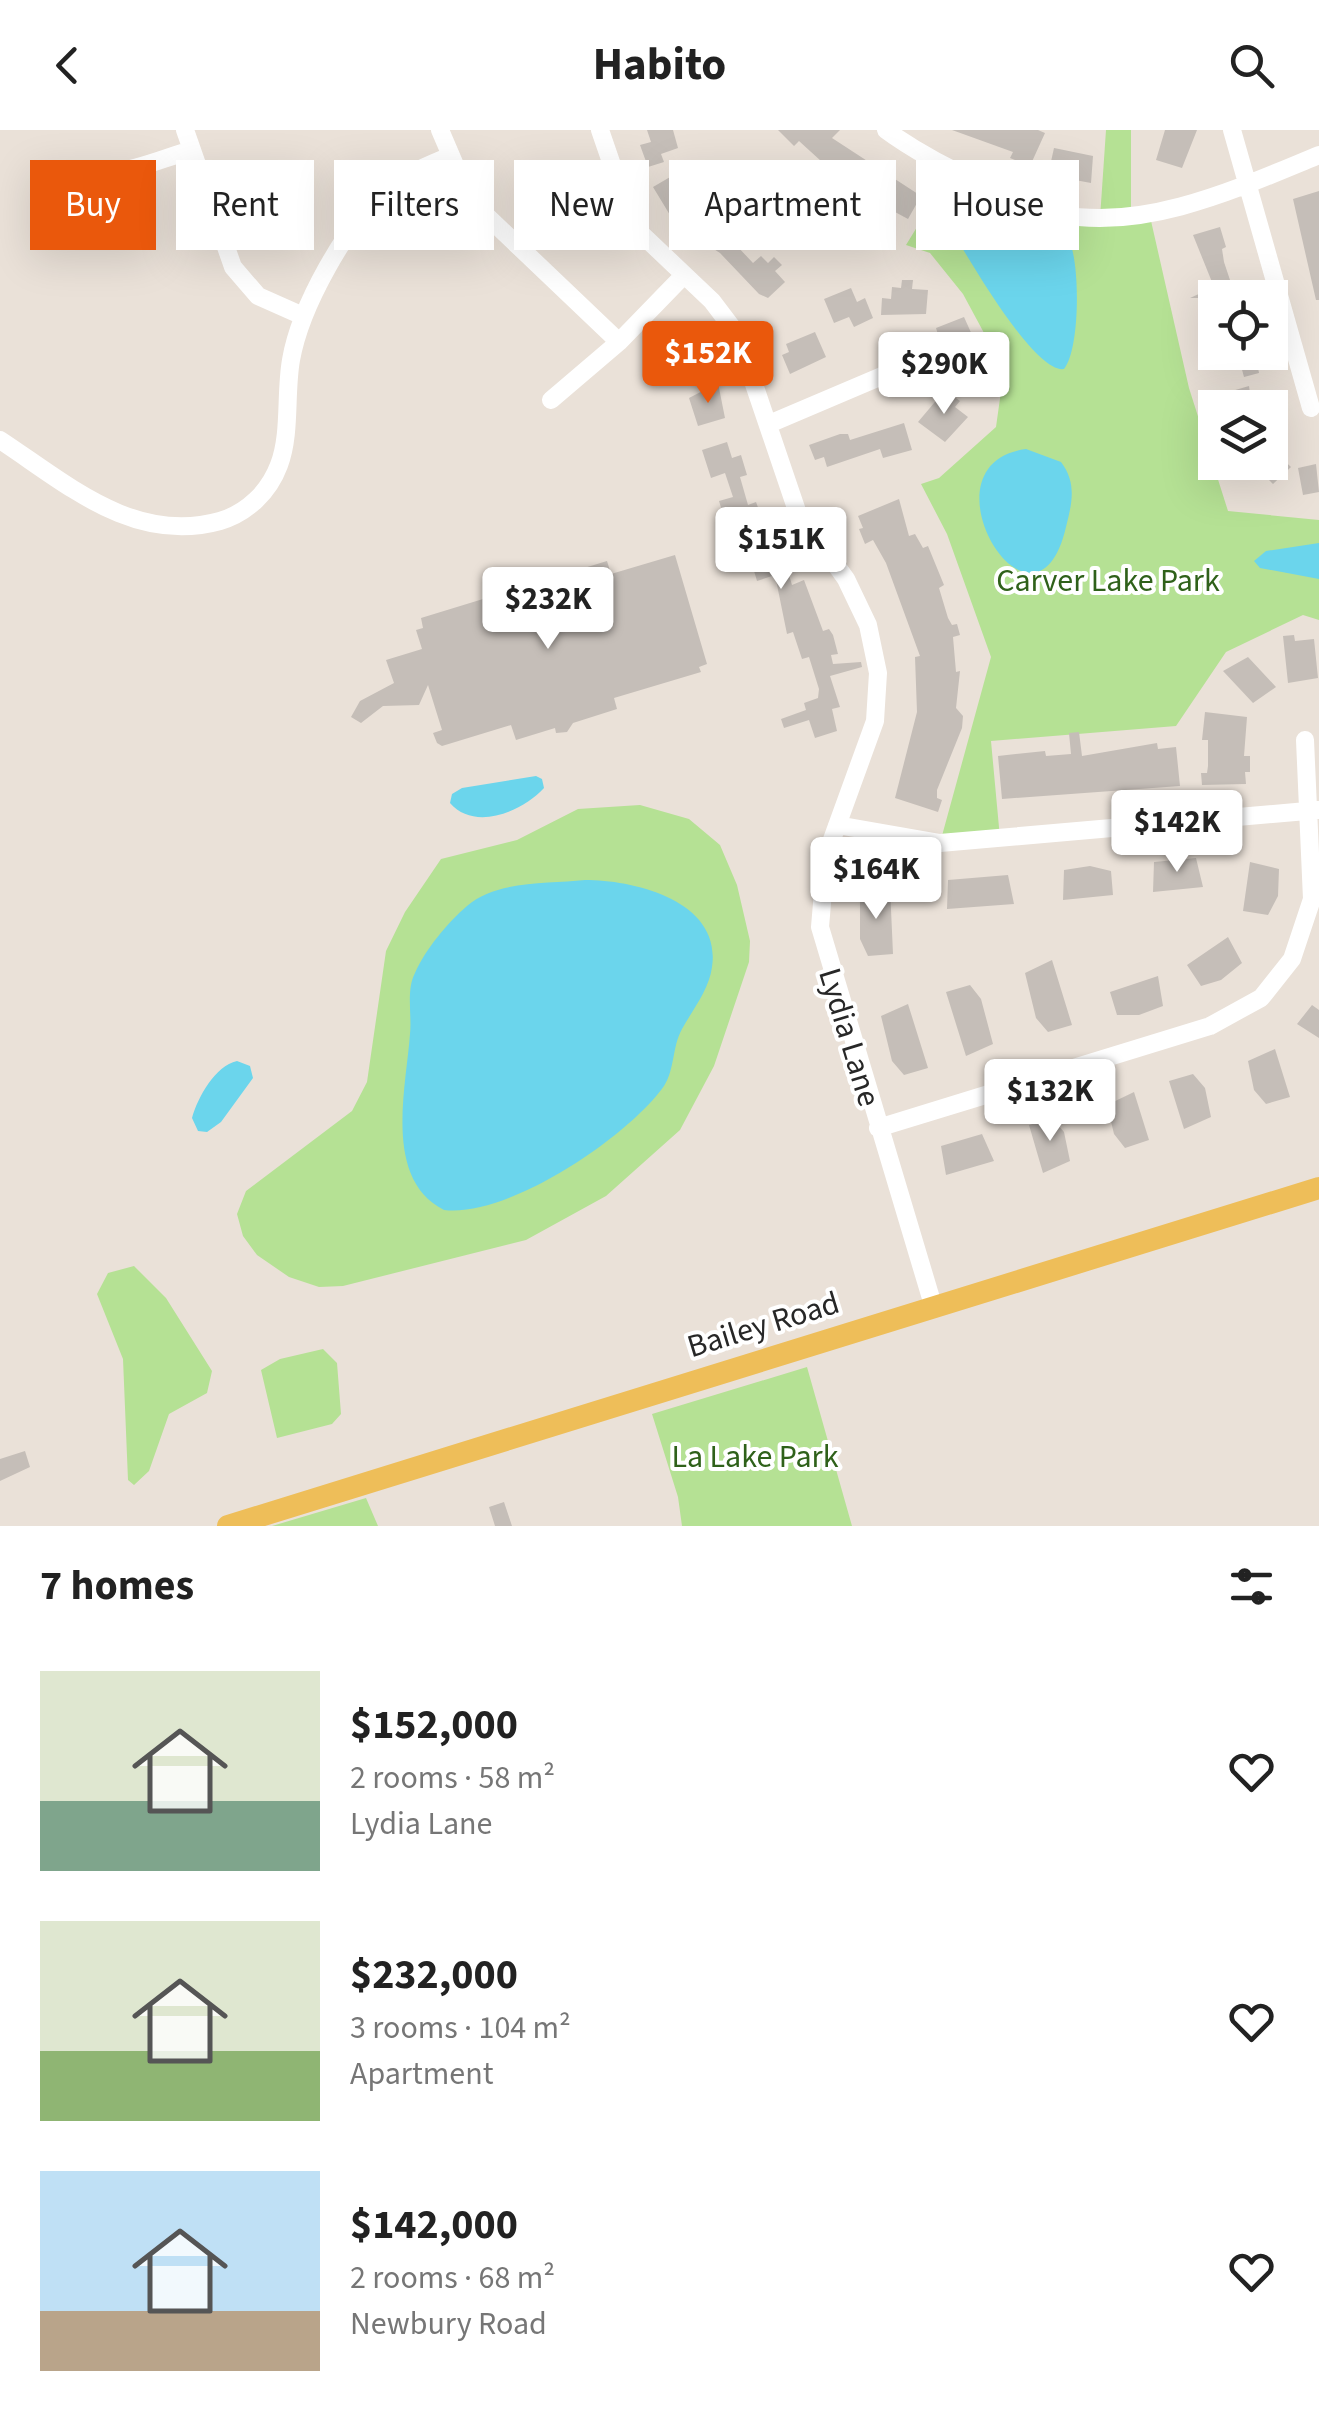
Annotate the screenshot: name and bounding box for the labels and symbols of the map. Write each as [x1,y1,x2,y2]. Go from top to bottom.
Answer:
pin: $152K [638,321,778,406]
pin: $290K [874,332,1014,417]
pin: $151K [711,507,851,592]
park label: Carver Lake Park [996,558,1220,604]
pin: $232K [478,567,618,652]
pin: $142K [1107,790,1247,875]
pin: $164K [806,837,946,922]
street label: Lydia Lane [806,962,892,1112]
pin: $132K [980,1059,1120,1144]
street label: Bailey Road [681,1280,845,1370]
park label: La Lake Park [671,1434,839,1480]

